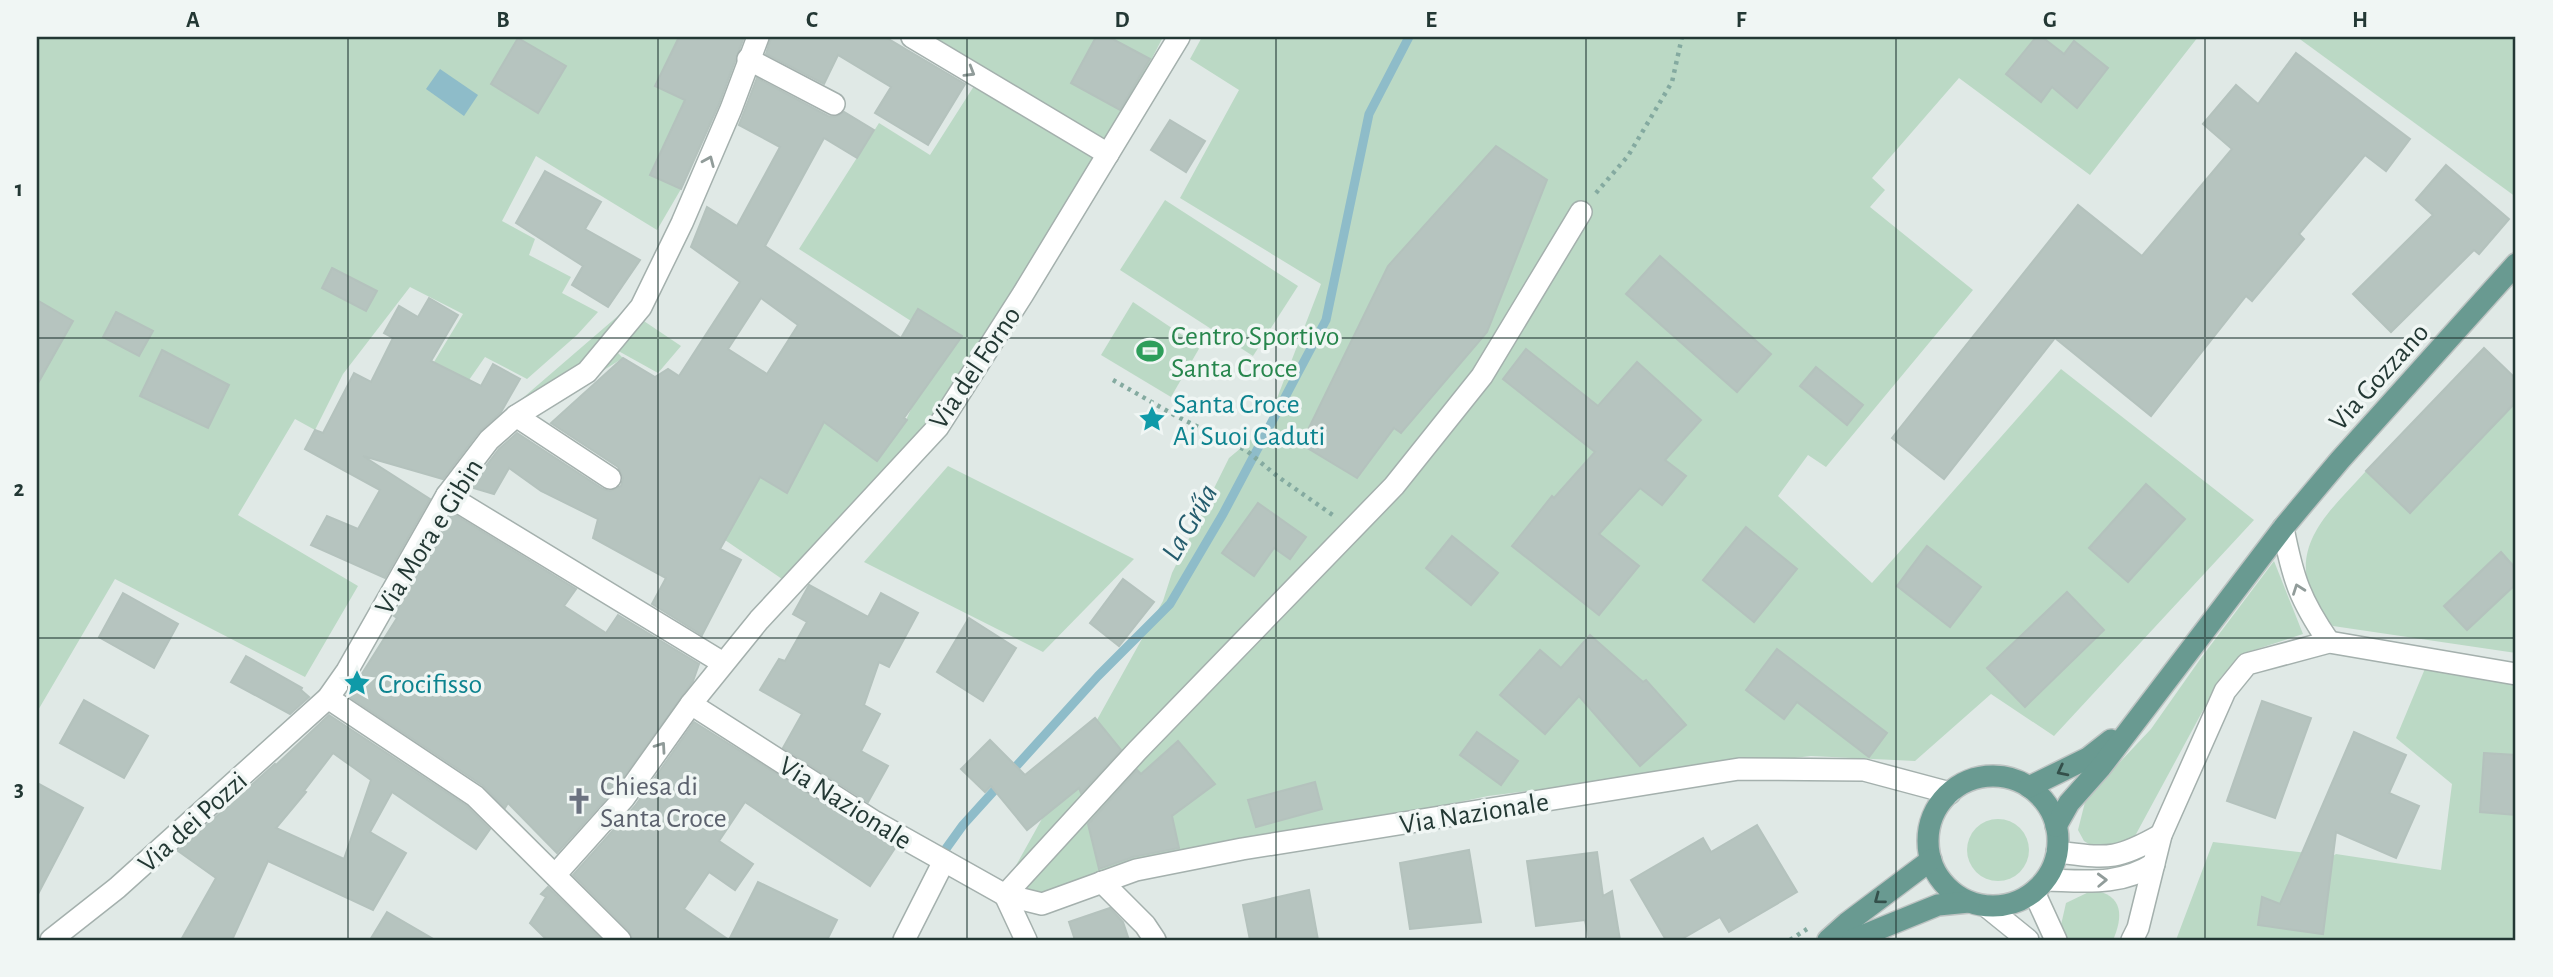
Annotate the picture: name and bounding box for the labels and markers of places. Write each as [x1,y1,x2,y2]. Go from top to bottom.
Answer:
place label: Centro Sportivo Santa Croce [1171,323,1340,383]
sports icon: Centro Sportivo Santa Croce [1135,336,1165,366]
place label: Santa Croce Ai Suoi Caduti [1173,391,1325,451]
place icon: Santa Croce Ai Suoi Caduti [1137,404,1167,434]
place icon: Crocifisso [342,668,372,698]
place label: Crocifisso [378,671,482,699]
place label: Chiesa di Santa Croce [600,773,727,833]
church icon: Chiesa di Santa Croce [564,786,594,816]

